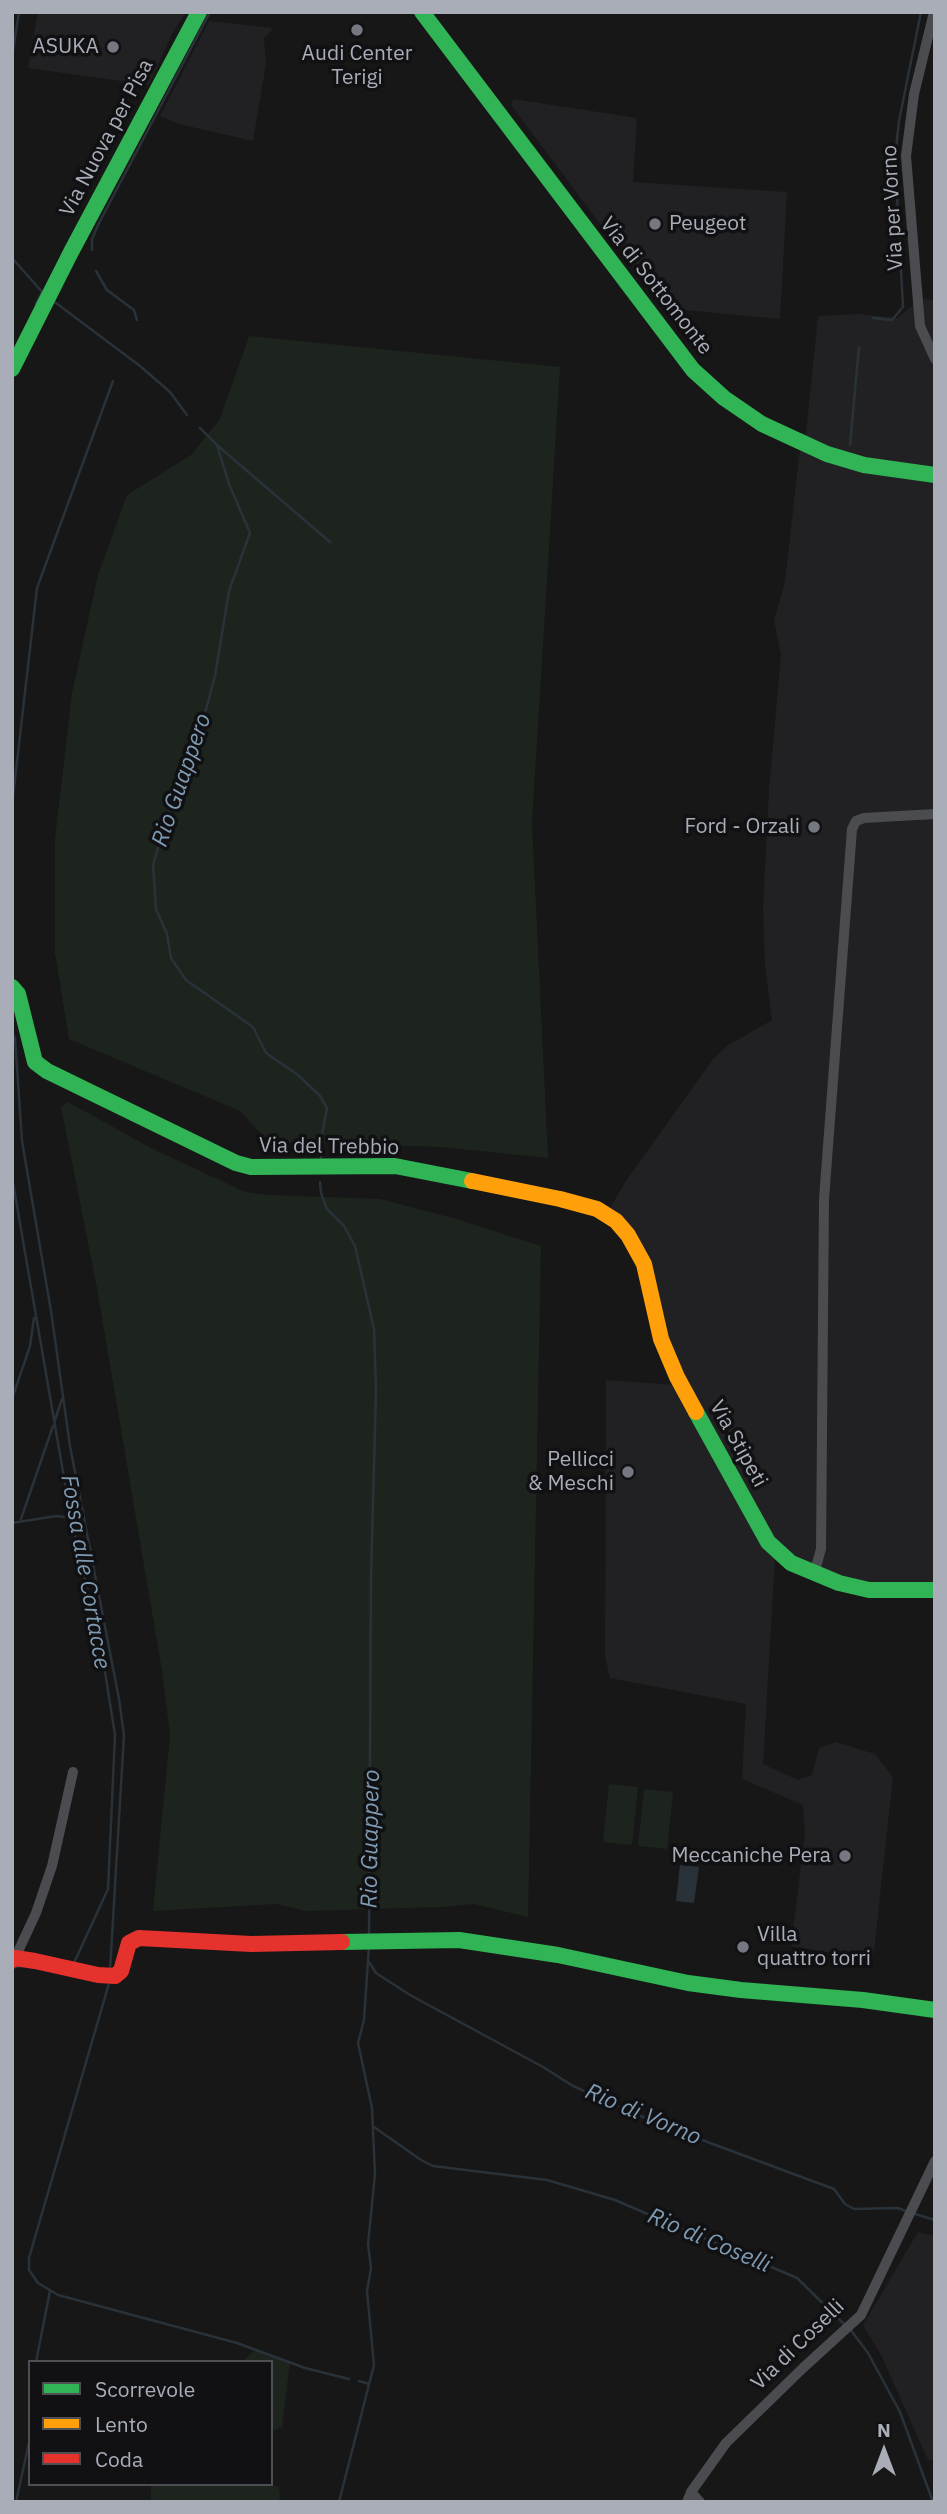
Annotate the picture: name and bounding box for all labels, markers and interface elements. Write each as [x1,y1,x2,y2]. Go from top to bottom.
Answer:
marker: Audi Center Terigi [349,22,365,38]
place label: ASUKA [32,34,99,60]
marker: ASUKA [105,39,121,55]
place label: Audi Center Terigi [302,41,412,91]
street label: Via Nuova per Pisa [55,55,159,221]
street label: Via per Vorno [877,144,909,272]
place label: Peugeot [669,211,746,237]
street label: Via di Sottomonte [594,212,718,360]
marker: Peugeot [647,216,663,232]
water label: Rio Guappero [146,710,218,850]
place label: Ford - Orzali [684,814,800,840]
marker: Ford - Orzali [806,819,822,835]
street label: Via del Trebbio [259,1133,399,1161]
street label: Via Stipeti [704,1396,772,1492]
place label: Pellicci & Meschi [528,1447,614,1497]
marker: Pellicci & Meschi [620,1464,636,1480]
water label: Fossa alle Cortacce [54,1473,116,1671]
water label: Rio Guappero [356,1769,386,1909]
place label: Meccaniche Pera [671,1843,831,1869]
marker: Meccaniche Pera [837,1848,853,1864]
place label: Villa quattro torri [757,1922,871,1972]
marker: Villa quattro torri [735,1939,751,1955]
water label: Rio di Vorno [581,2078,705,2152]
water label: Rio di Coselli [644,2203,774,2279]
street label: Via di Coselli [746,2294,850,2396]
legend [28,2360,273,2486]
text: Scorrevole [95,2375,195,2403]
text: Lento [95,2410,148,2438]
north arrow [849,2416,919,2486]
text: N [877,2418,891,2442]
text: Coda [95,2445,143,2473]

